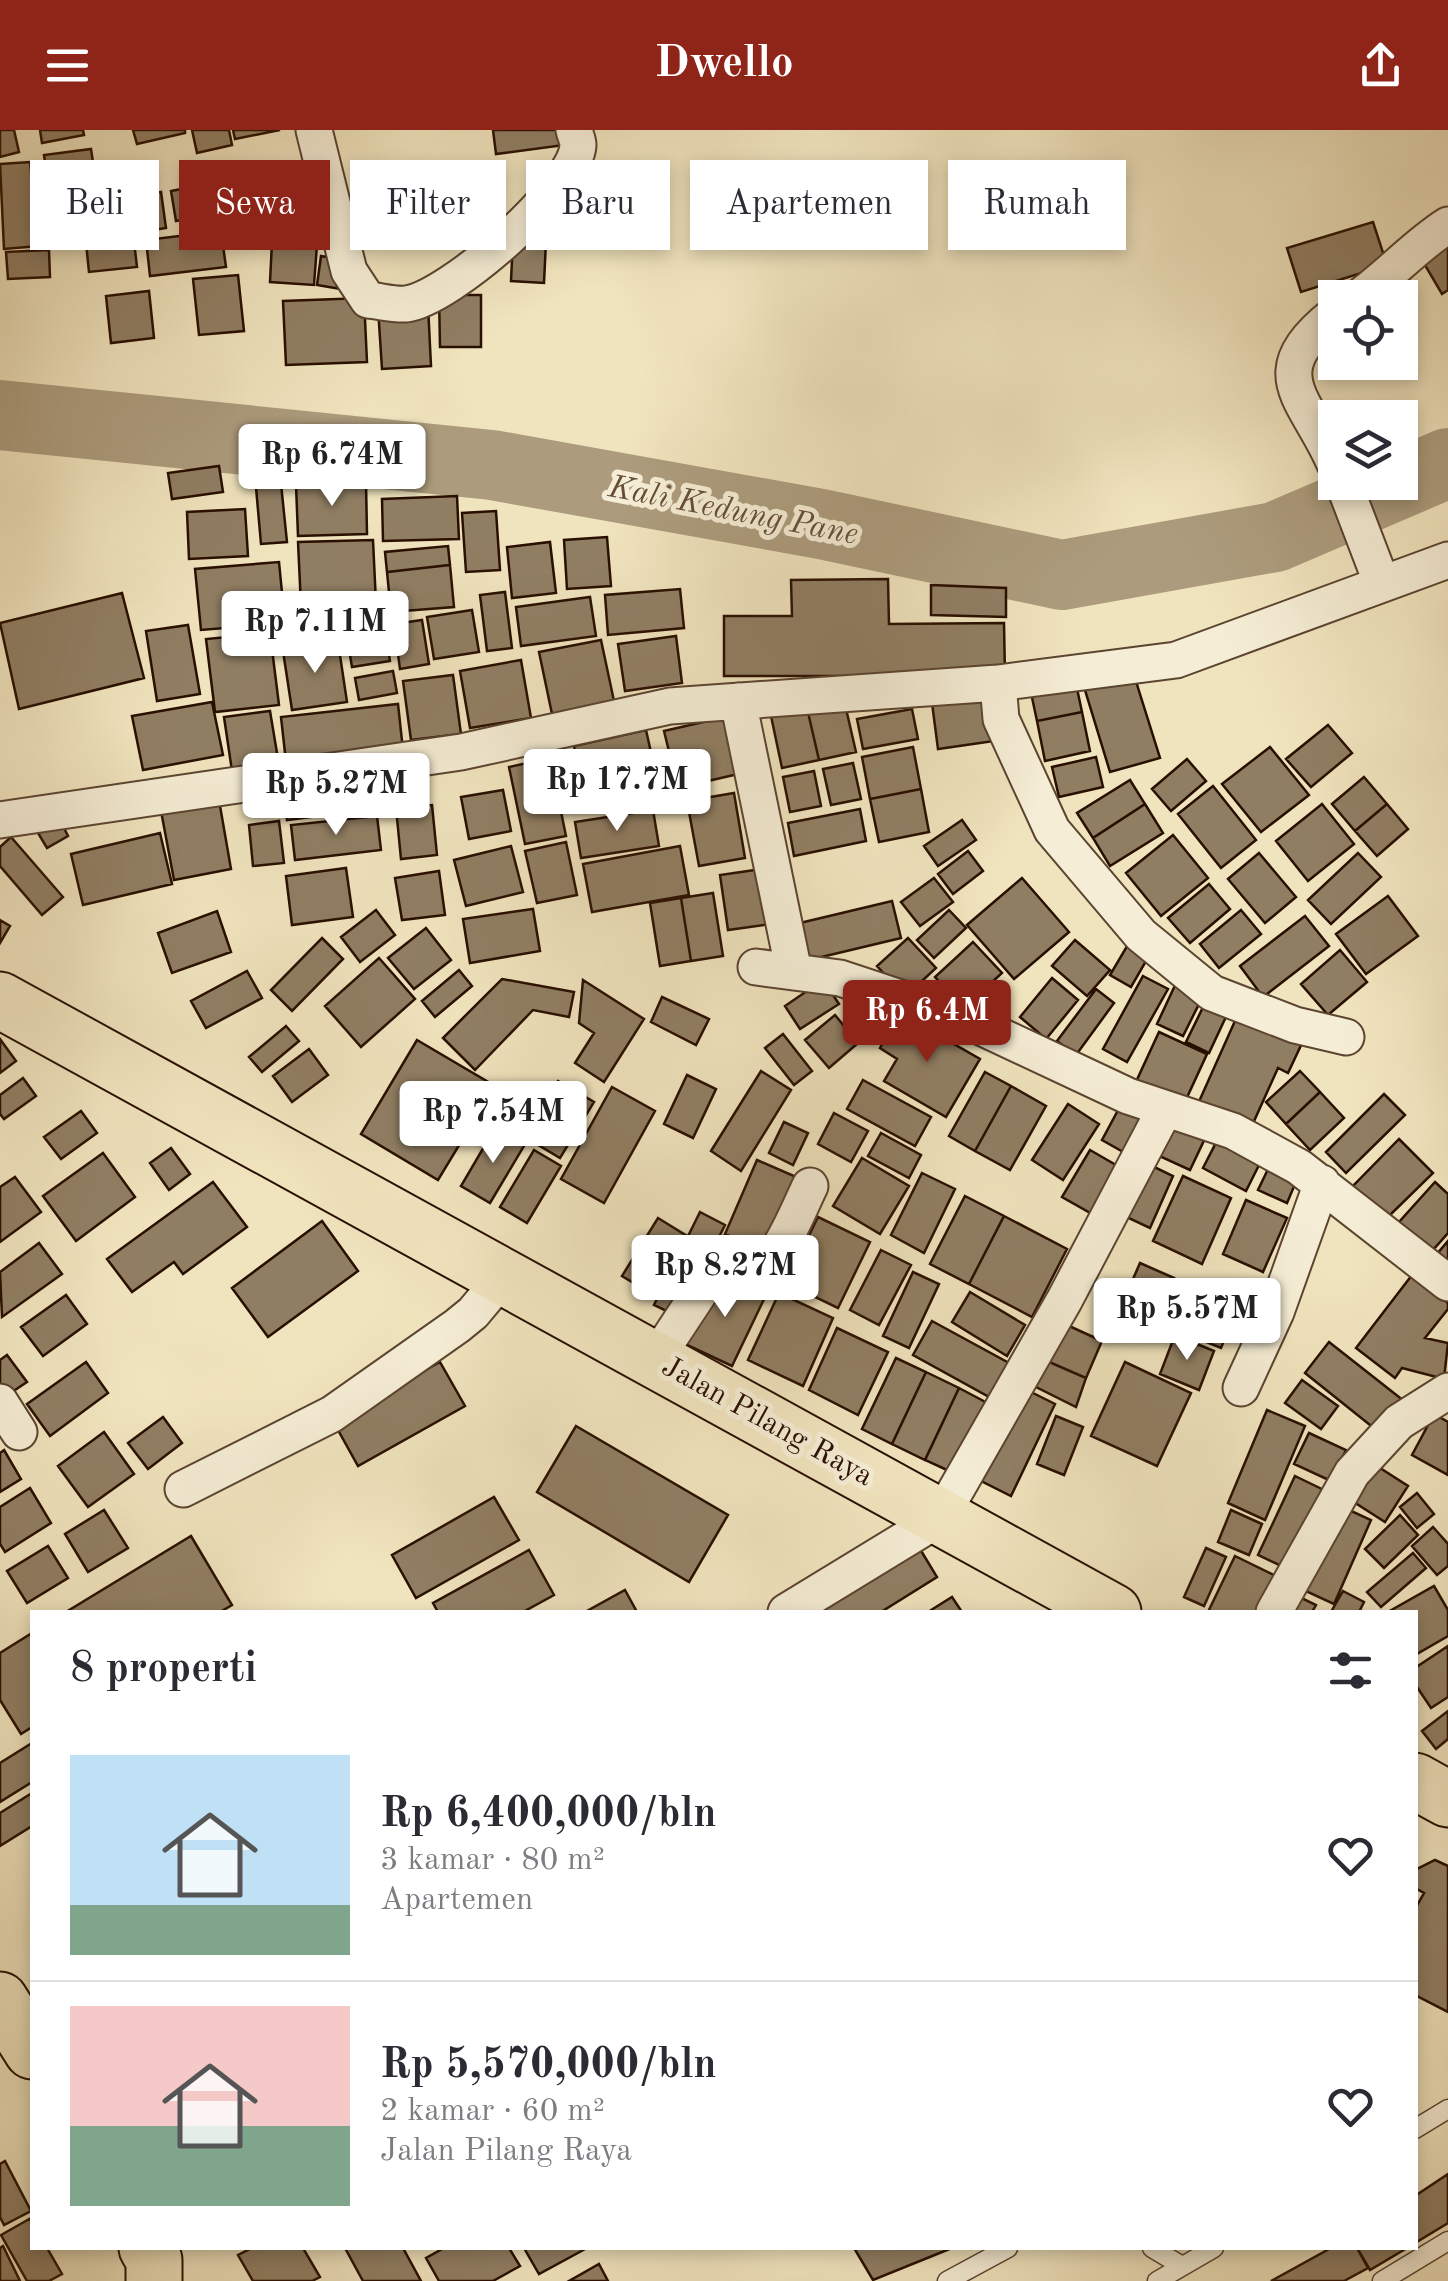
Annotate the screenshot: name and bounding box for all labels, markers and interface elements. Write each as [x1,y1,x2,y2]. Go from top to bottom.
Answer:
icon: menu [40,38,95,93]
icon: share [1353,38,1408,93]
text: Dwello [654,42,794,87]
chip: Beli [30,160,159,250]
chip: Sewa [179,160,330,250]
chip: Filter [350,160,506,250]
chip: Baru [526,160,670,250]
chip: Apartemen [690,160,928,250]
chip: Rumah [948,160,1126,250]
map controls [1318,280,1418,500]
button: locate [1318,280,1418,380]
button: layers [1318,400,1418,500]
pin: Rp 6.74M [229,424,435,509]
text: Rp 6.74M [261,440,403,472]
water label: Kali Kedung Pane [605,472,861,552]
pin: Rp 7.11M [212,591,418,676]
text: Rp 7.11M [244,607,386,639]
pin: Rp 17.7M [514,749,720,834]
pin: Rp 5.27M [233,753,439,838]
text: Rp 17.7M [546,765,688,797]
text: Rp 5.27M [265,769,407,801]
pin: Rp 6.4M [835,980,1019,1065]
text: Rp 6.4M [865,996,989,1028]
pin: Rp 7.54M [390,1081,596,1166]
text: Rp 7.54M [422,1097,564,1129]
pin: Rp 8.27M [622,1235,828,1320]
text: Rp 8.27M [654,1251,796,1283]
pin: Rp 5.57M [1084,1278,1290,1363]
text: Rp 5.57M [1116,1294,1258,1326]
street label: Jalan Pilang Raya [656,1352,878,1492]
icon: filters [1323,1643,1378,1698]
text: 8 properti [70,1649,257,1691]
text: Rp 6,400,000/bln [380,1794,717,1836]
icon: home [150,1795,270,1915]
icon: heart [1323,1828,1378,1883]
text: 3 kamar · 80 m² [380,1845,605,1877]
text: Apartemen [380,1885,533,1917]
text: Rp 5,570,000/bln [380,2045,717,2087]
icon: home [150,2046,270,2166]
icon: heart [1323,2079,1378,2134]
text: 2 kamar · 60 m² [380,2096,605,2128]
text: Jalan Pilang Raya [380,2136,632,2168]

